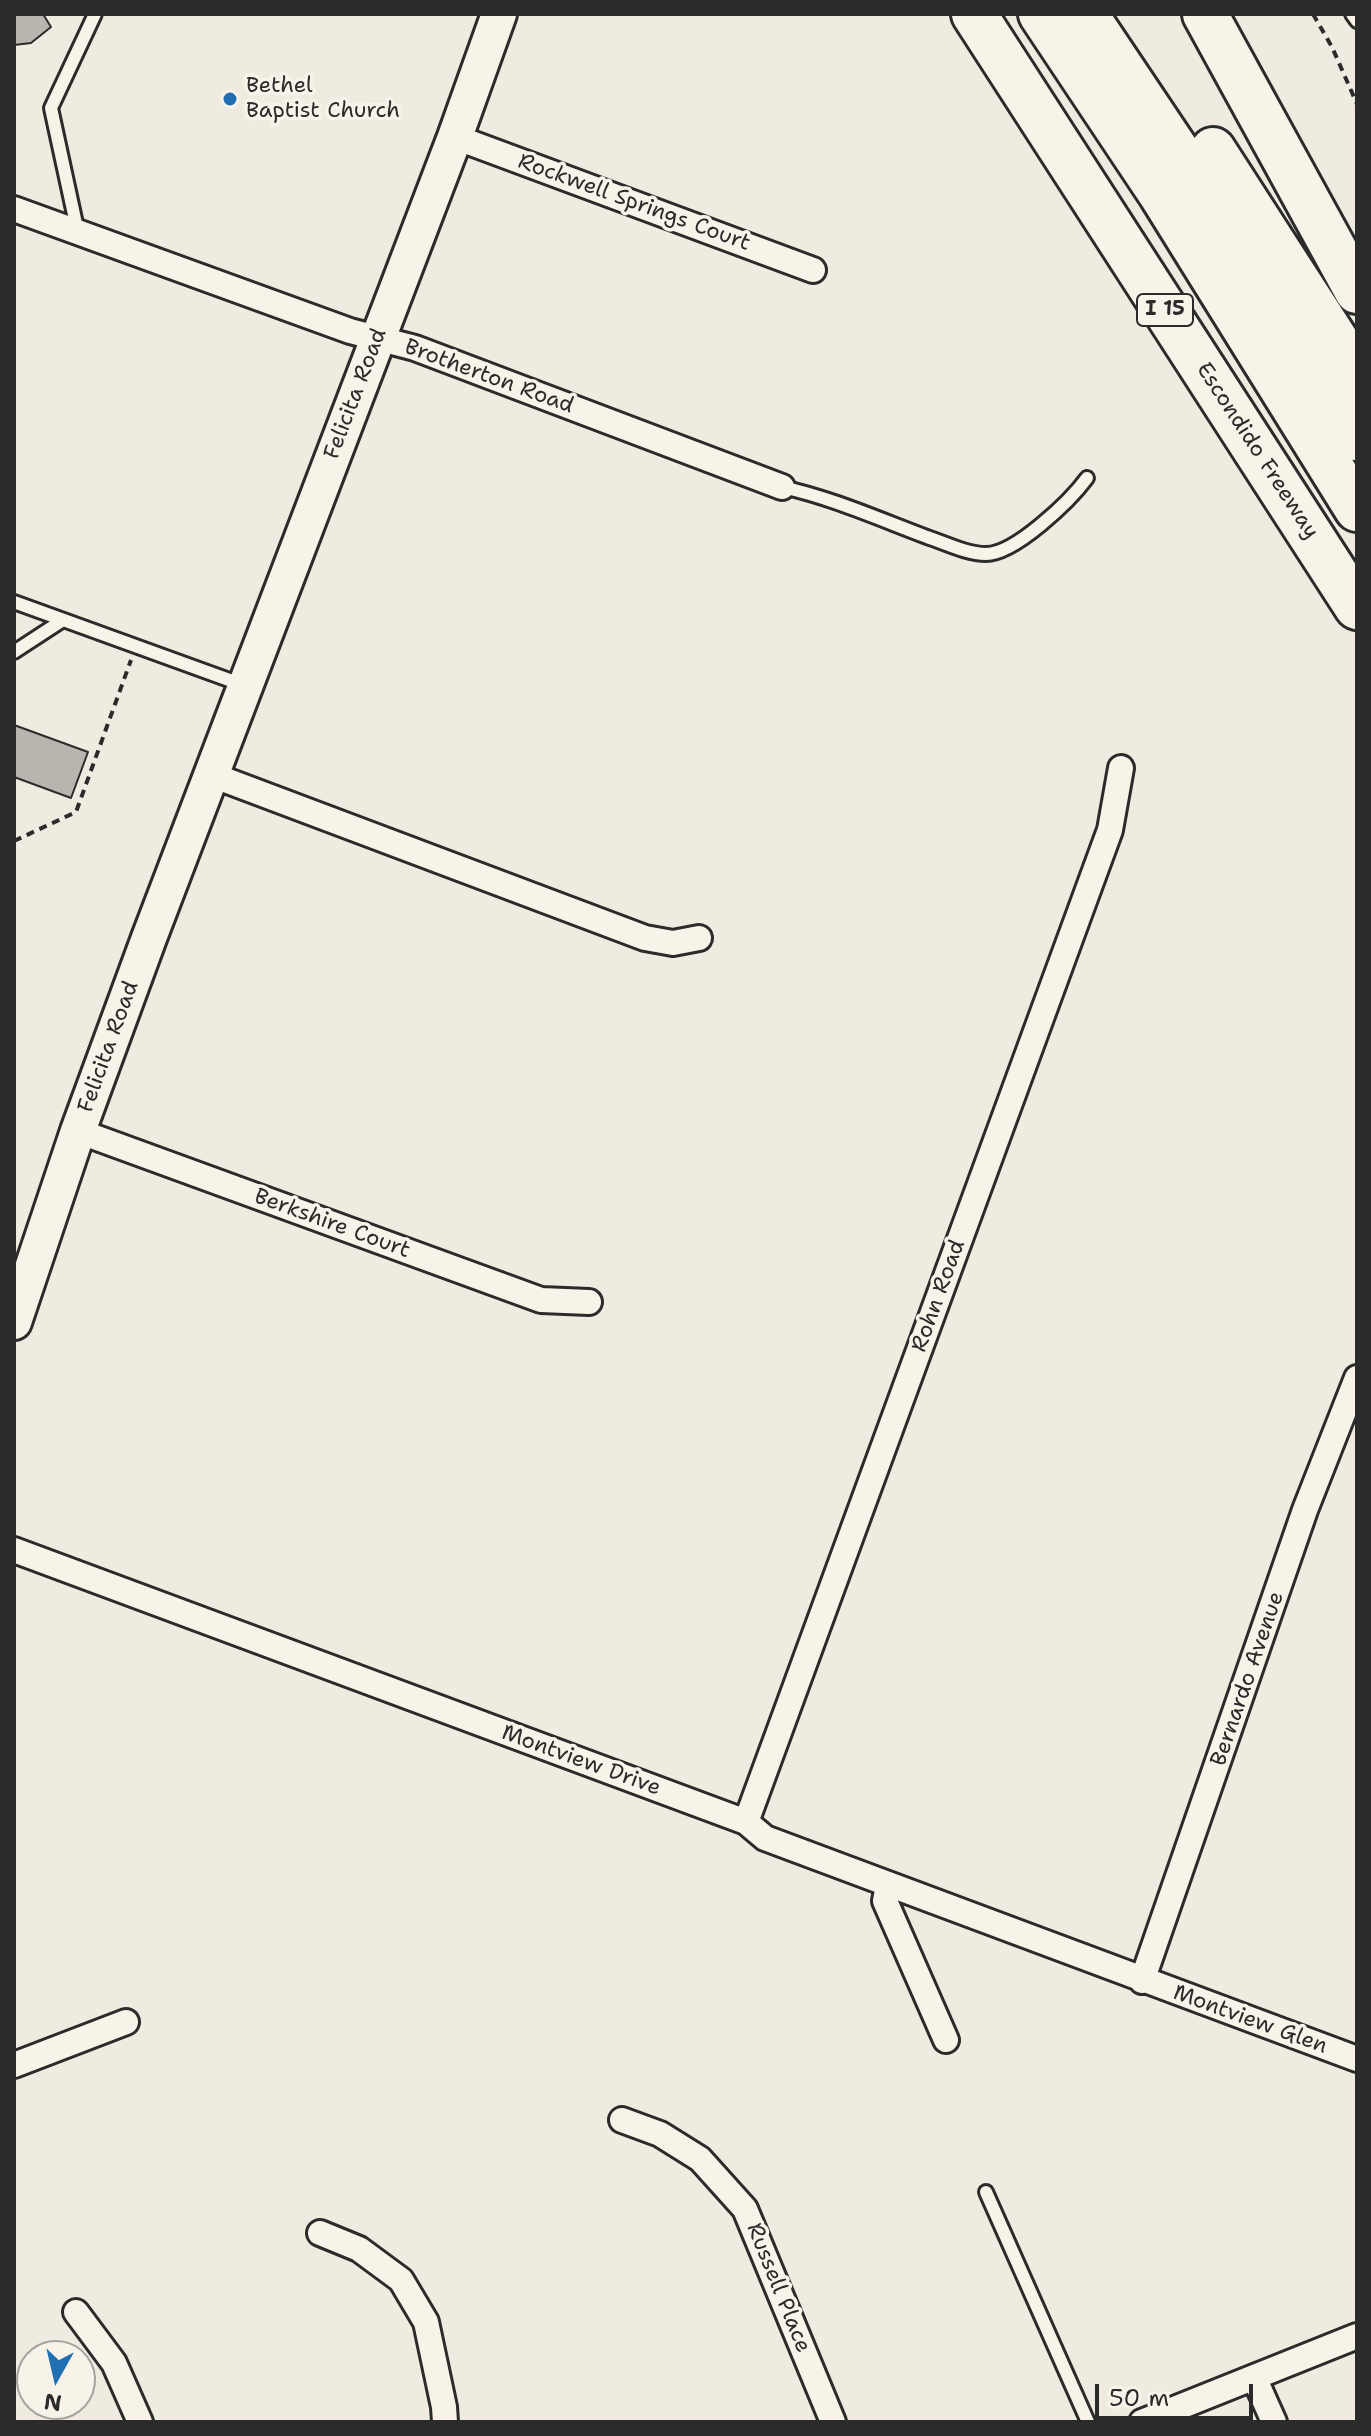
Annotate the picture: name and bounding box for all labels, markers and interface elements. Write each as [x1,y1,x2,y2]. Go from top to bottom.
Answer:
place label: Bethel Baptist Church [246,73,400,124]
marker: Bethel Baptist Church [221,90,239,108]
street label: Rockwell Springs Court [514,149,754,257]
road number: I 15 [1137,294,1193,326]
street label: Felicita Road [319,325,393,463]
street label: Brotherton Road [401,334,577,420]
street label: Escondido Freeway [1190,358,1324,544]
street label: Felicita Road [73,978,145,1116]
street label: Berkshire Court [251,1184,413,1264]
street label: Rohn Road [907,1236,971,1356]
street label: Bernardo Avenue [1206,1588,1290,1770]
street label: Montview Drive [498,1720,664,1802]
street label: Montview Glen [1169,1980,1331,2060]
street label: Russell Place [740,2219,816,2357]
north arrow [16,2340,96,2420]
scale bar [1099,2368,1257,2418]
text: 50 m [1109,2382,1169,2414]
text: N [42,2387,64,2418]

